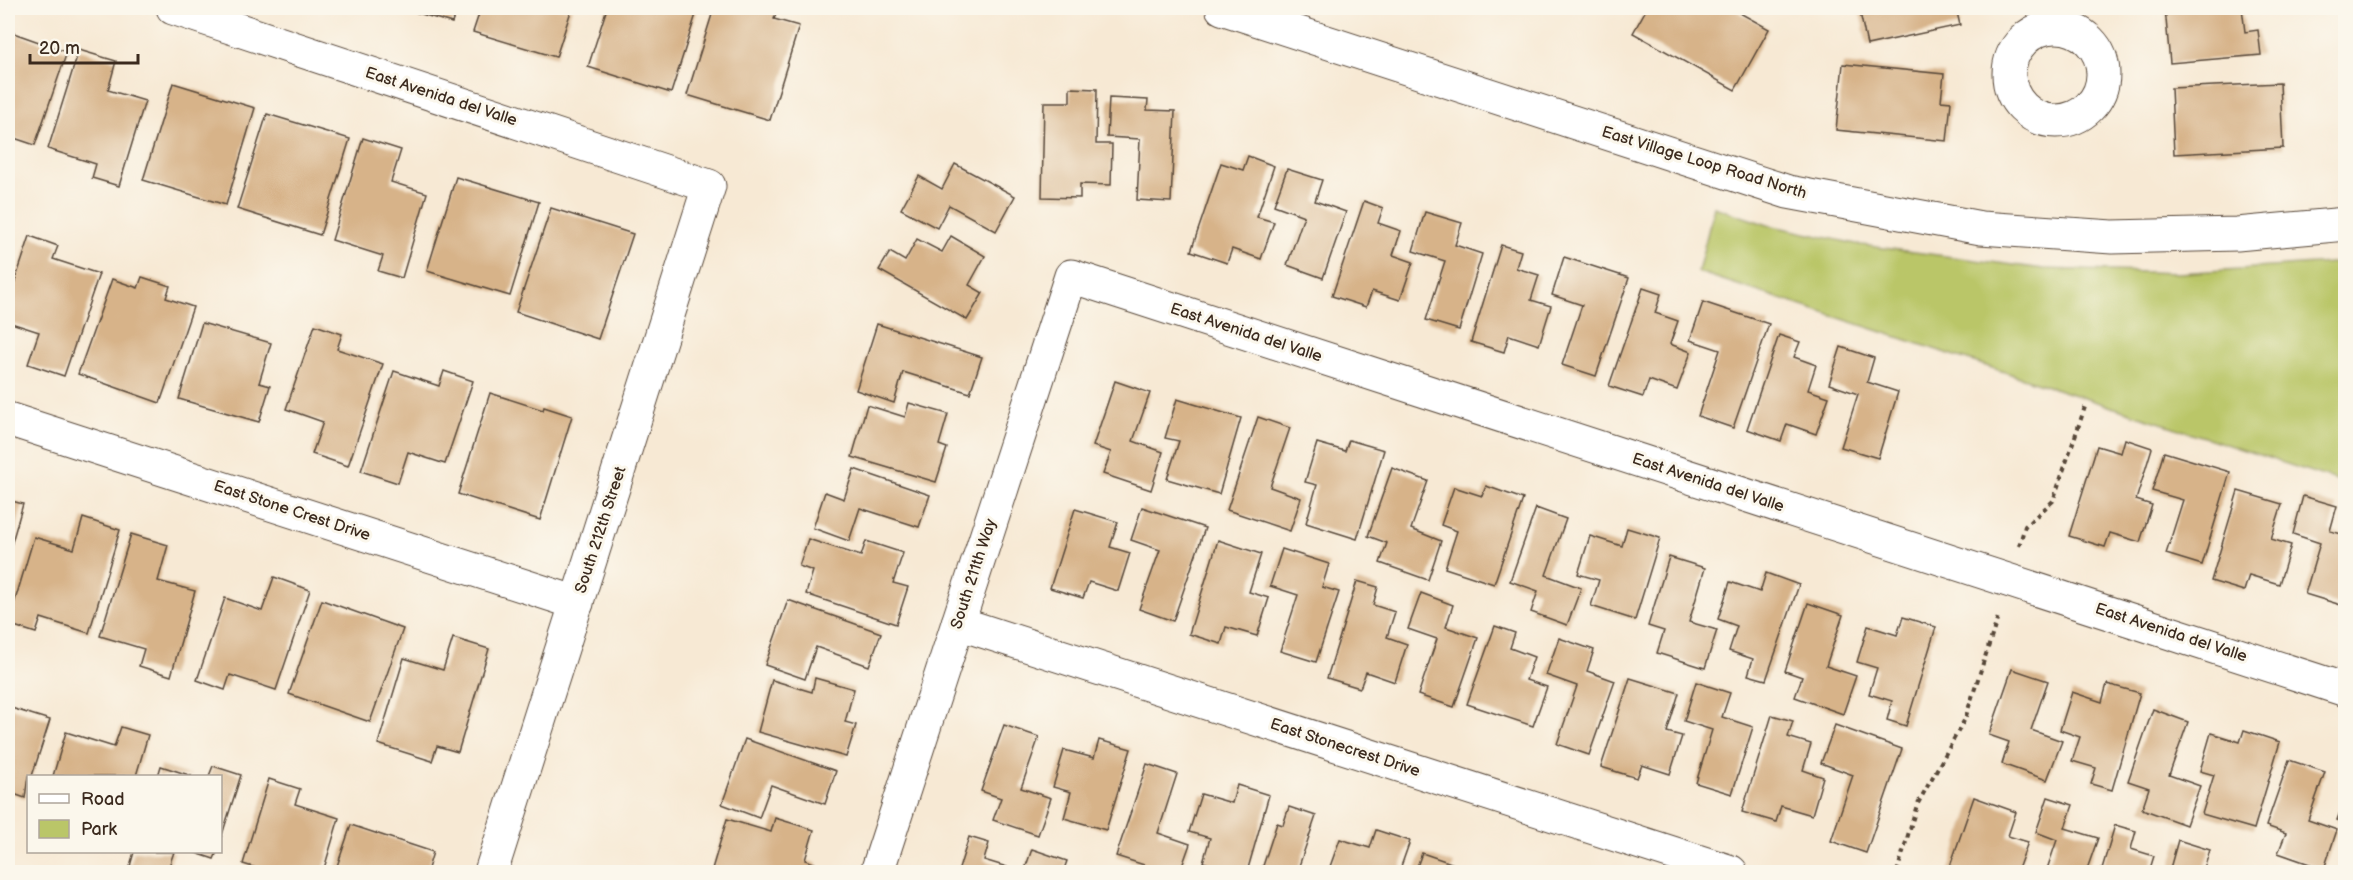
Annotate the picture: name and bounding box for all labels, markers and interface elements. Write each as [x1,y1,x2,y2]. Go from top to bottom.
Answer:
scale bar [30,27,138,65]
text: 20 m [39,38,80,59]
street label: East Avenida del Valle [363,63,520,131]
street label: East Village Loop Road North [1599,123,1809,203]
street label: East Avenida del Valle [1168,299,1325,367]
street label: East Avenida del Valle [1630,449,1787,517]
street label: South 212th Street [572,464,630,596]
street label: East Stone Crest Drive [211,477,373,545]
street label: South 211th Way [947,516,1001,631]
street label: East Avenida del Valle [2093,599,2250,667]
street label: East Stonecrest Drive [1268,715,1423,781]
legend [27,775,222,853]
text: Road [81,789,125,810]
text: Park [81,819,117,840]

